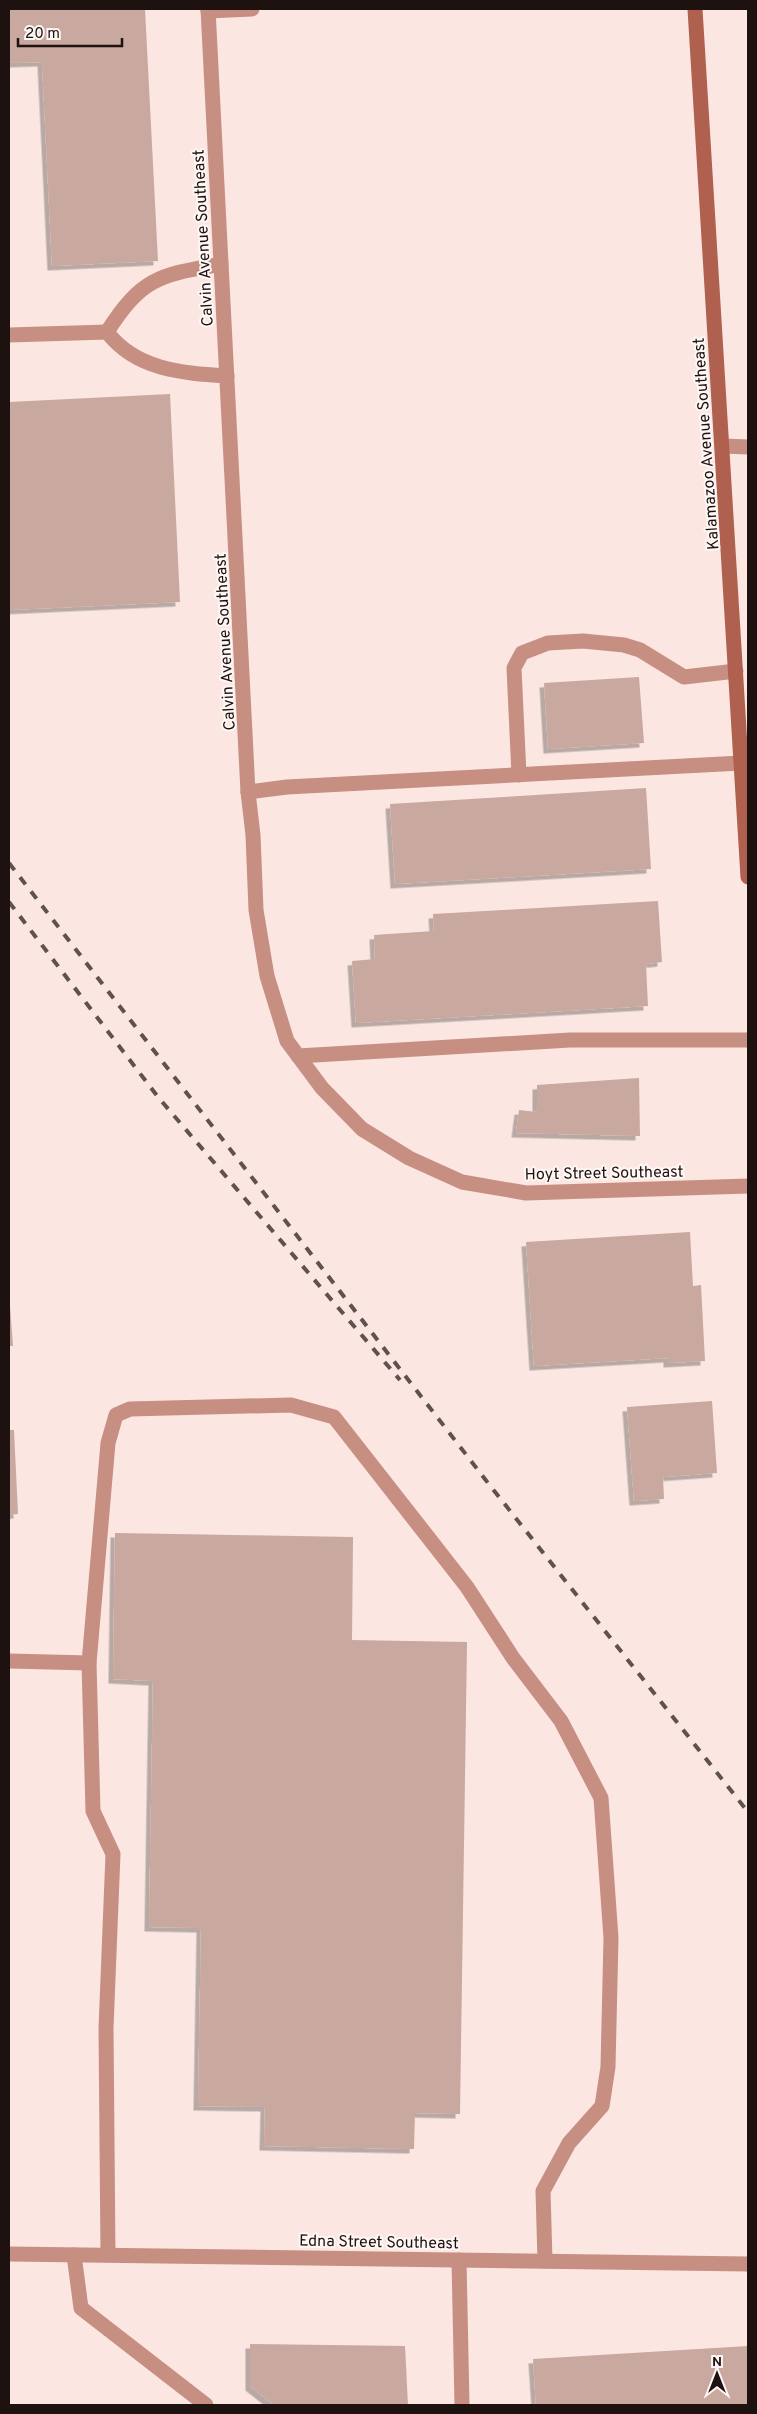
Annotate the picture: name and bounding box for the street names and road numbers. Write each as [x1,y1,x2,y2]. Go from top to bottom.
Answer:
street label: Calvin Avenue Southeast [189,149,219,327]
street label: Kalamazoo Avenue Southeast [690,337,724,551]
street label: Calvin Avenue Southeast [211,553,241,731]
street label: Hoyt Street Southeast [524,1163,684,1185]
street label: Edna Street Southeast [299,2232,459,2254]

